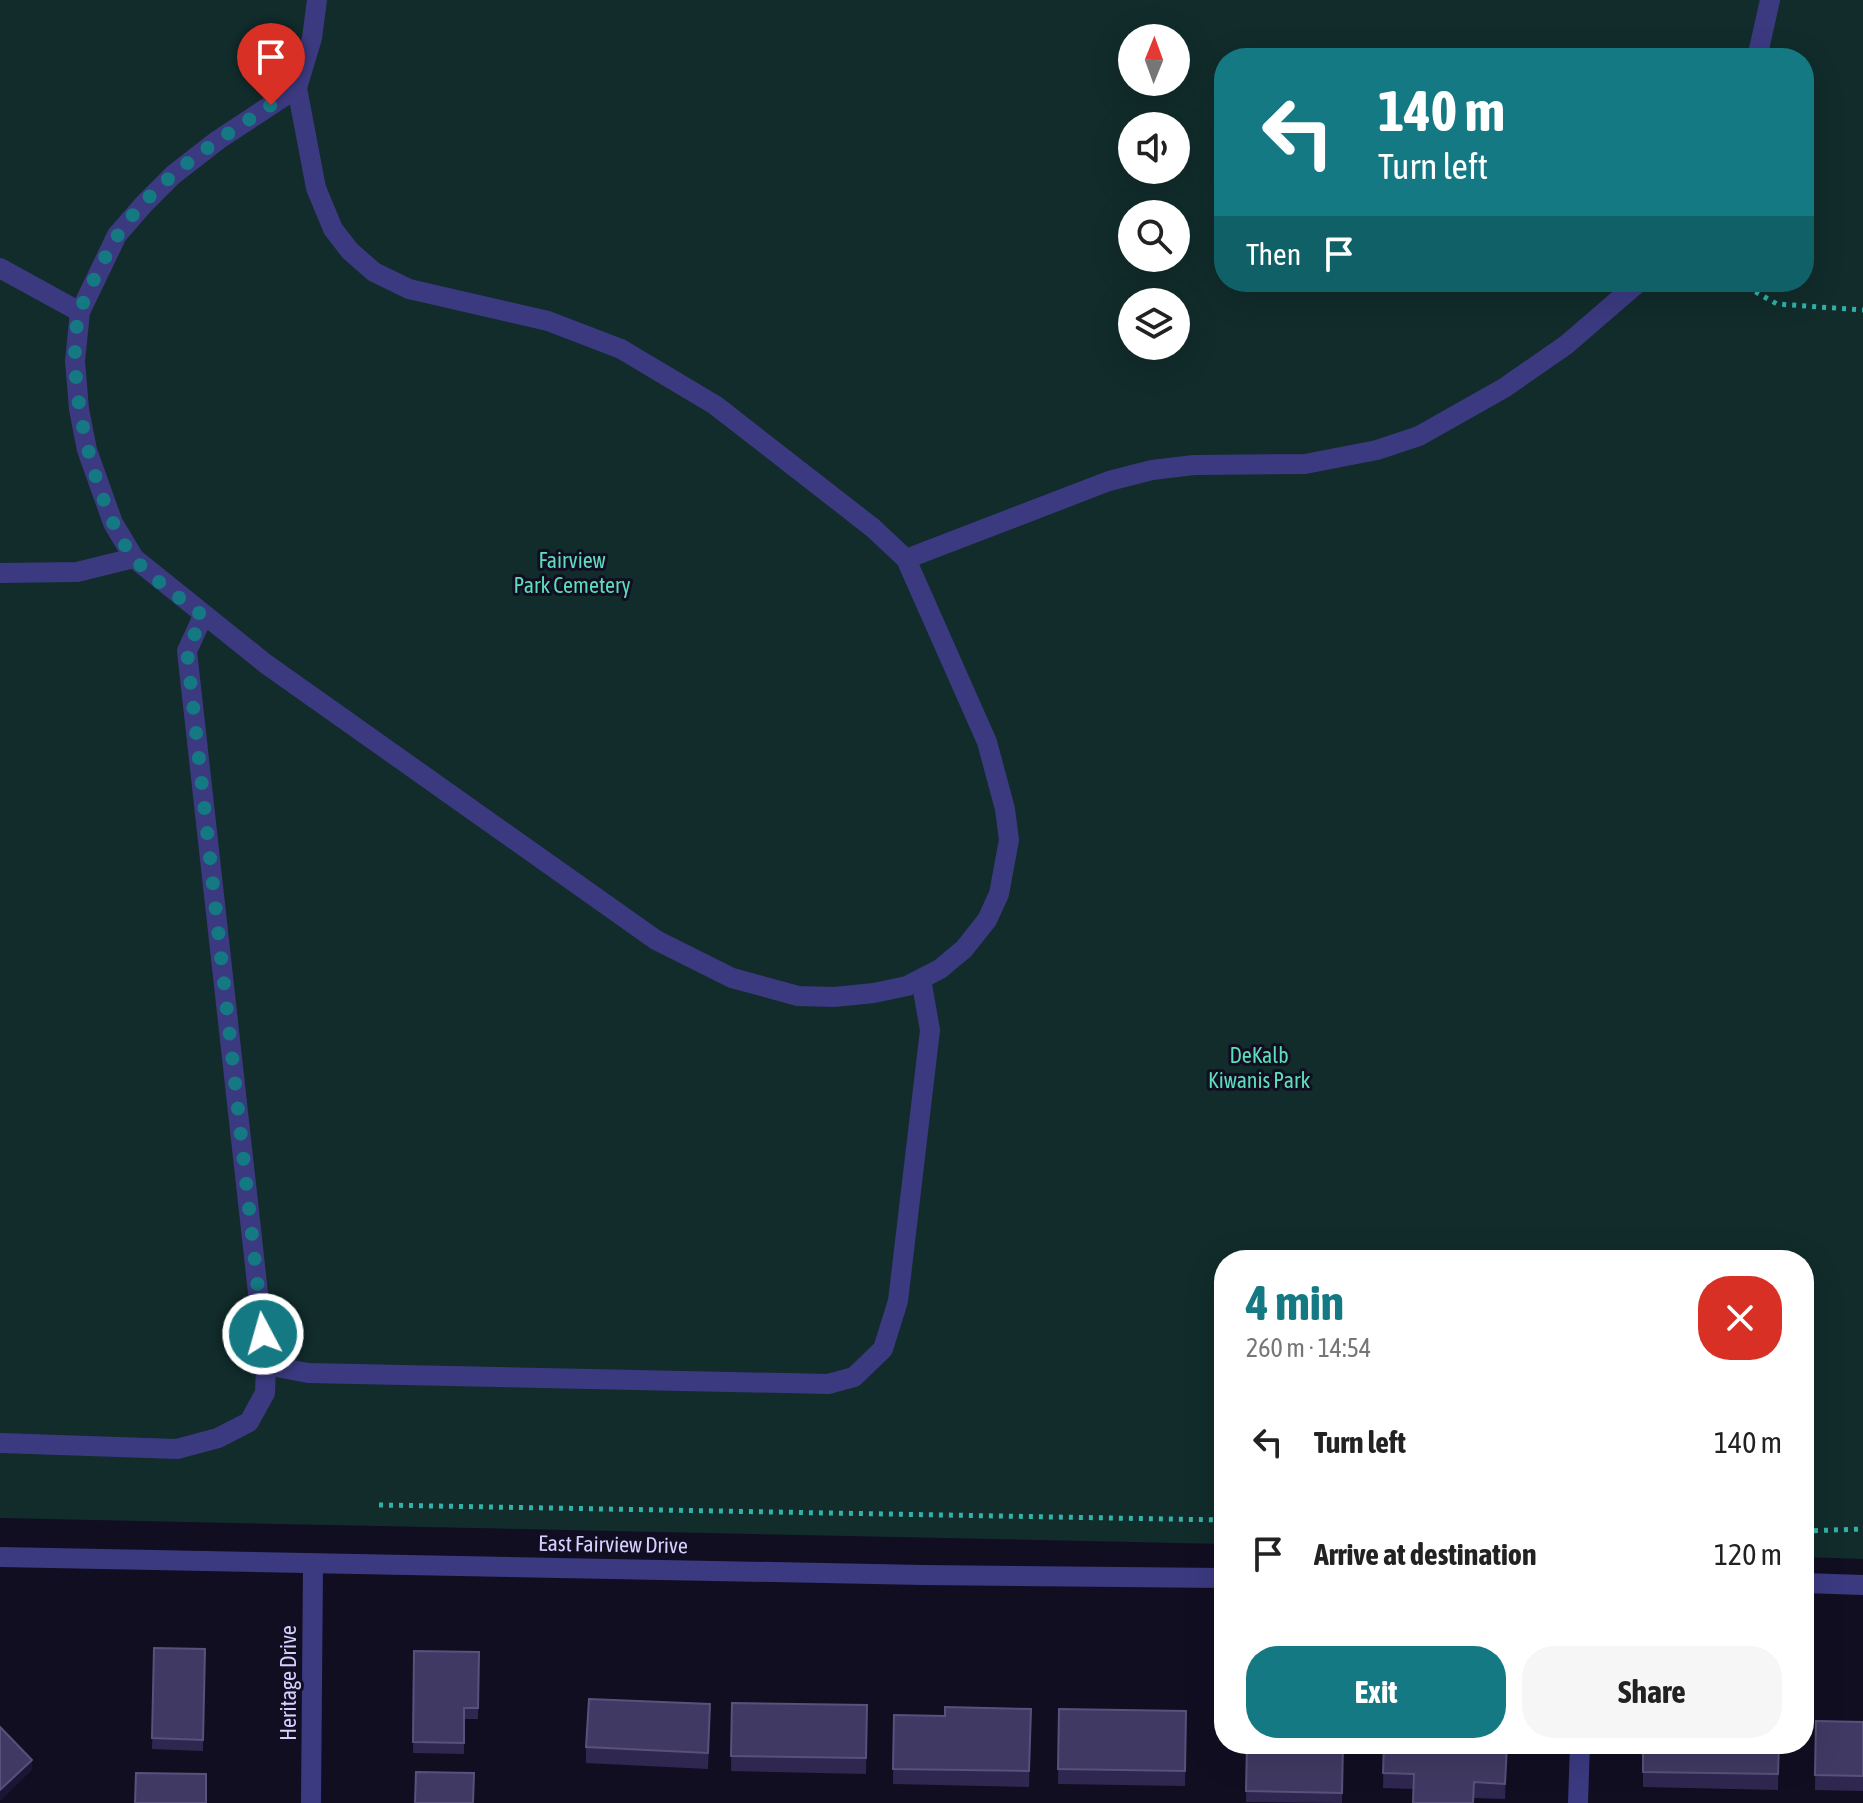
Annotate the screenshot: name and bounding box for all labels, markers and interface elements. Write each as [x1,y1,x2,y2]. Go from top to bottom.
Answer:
pin [237,23,305,105]
north arrow [1118,24,1190,96]
map controls [1118,24,1190,360]
icon: arrive [249,35,293,79]
text: 140 m [1378,79,1505,143]
icon: left [1246,80,1350,184]
button: sound [1118,112,1190,184]
text: Turn left [1378,145,1488,187]
button: search [1118,200,1190,272]
icon: arrive [1317,232,1361,276]
text: Then [1246,237,1301,271]
button: layers [1118,288,1190,360]
park label: Fairview Park Cemetery [513,547,631,598]
park label: DeKalb Kiwanis Park [1208,1042,1310,1093]
text: 4 min [1246,1275,1344,1330]
button: close [1698,1276,1782,1360]
position arrow [221,1292,305,1376]
text: 260 m · 14:54 [1246,1333,1371,1363]
icon: left [1246,1420,1290,1464]
text: Turn left [1314,1425,1406,1459]
text: 140 m [1714,1425,1782,1459]
street label: East Fairview Drive [538,1530,688,1558]
icon: arrive [1246,1532,1290,1576]
text: Arrive at destination [1314,1537,1536,1571]
text: 120 m [1714,1537,1782,1571]
street label: Heritage Drive [275,1625,301,1741]
button: Exit [1246,1646,1506,1738]
button: Share [1522,1646,1782,1738]

